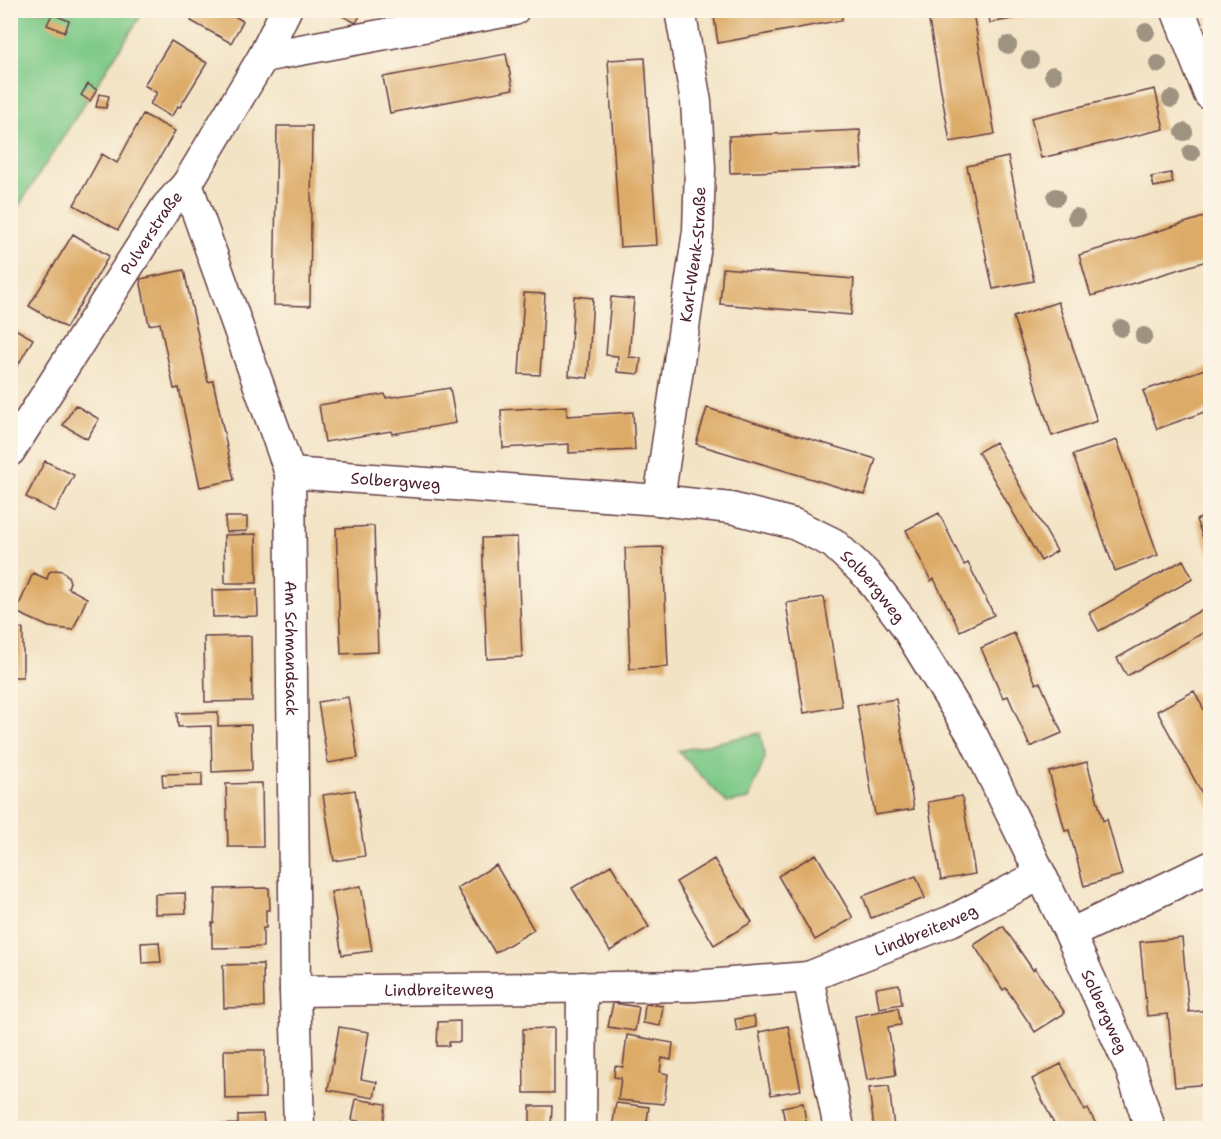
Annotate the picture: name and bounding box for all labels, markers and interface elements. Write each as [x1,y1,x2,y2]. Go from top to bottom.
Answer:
street label: Pulverstraße [115,186,187,279]
street label: Karl-Wenk-Straße [674,186,710,324]
street label: Solbergweg [350,467,442,495]
street label: Solbergweg [836,545,910,627]
street label: Am Schmandsack [281,581,303,716]
street label: Lindbreiteweg [871,899,981,961]
street label: Solbergweg [1077,966,1133,1057]
street label: Lindbreiteweg [384,978,494,1000]

